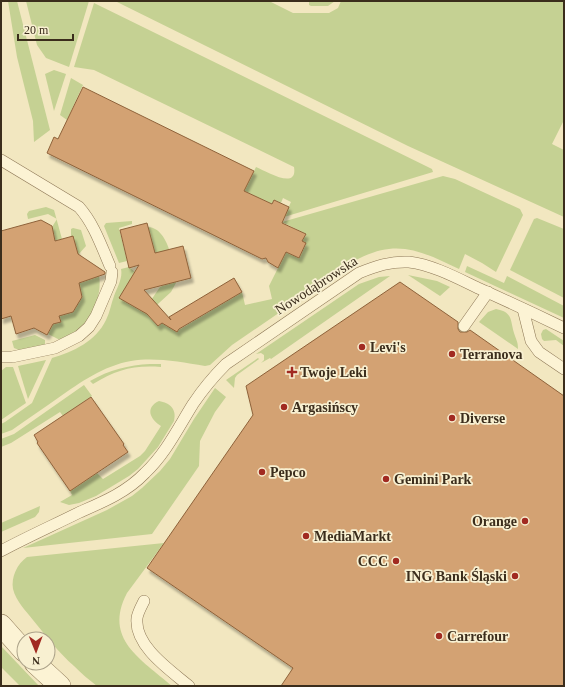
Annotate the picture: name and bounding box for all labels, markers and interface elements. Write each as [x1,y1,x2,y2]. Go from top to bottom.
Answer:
scale bar [18,16,73,42]
text: 20 m [24,23,49,37]
street label: Nowodąbrowska [272,253,361,318]
place label: Levi's [370,340,406,355]
marker: Levi's [357,342,367,352]
place label: Terranova [460,347,522,362]
marker: Terranova [447,349,457,359]
place label: Twoje Leki [300,365,367,380]
marker: Twoje Leki [287,367,297,377]
place label: Argasińscy [292,400,358,415]
marker: Argasińscy [279,402,289,412]
place label: Diverse [460,411,505,426]
marker: Diverse [447,413,457,423]
place label: Pepco [270,465,306,480]
marker: Pepco [257,467,267,477]
place label: Gemini Park [394,472,472,487]
marker: Gemini Park [381,474,391,484]
place label: Orange [472,514,517,529]
marker: Orange [520,516,530,526]
place label: MediaMarkt [314,529,391,544]
marker: MediaMarkt [301,531,311,541]
place label: CCC [358,554,388,569]
marker: CCC [391,556,401,566]
place label: ING Bank Śląski [406,568,507,584]
marker: ING Bank Śląski [510,571,520,581]
place label: Carrefour [447,629,508,644]
north arrow [16,631,56,671]
marker: Carrefour [434,631,444,641]
text: N [32,655,40,667]

